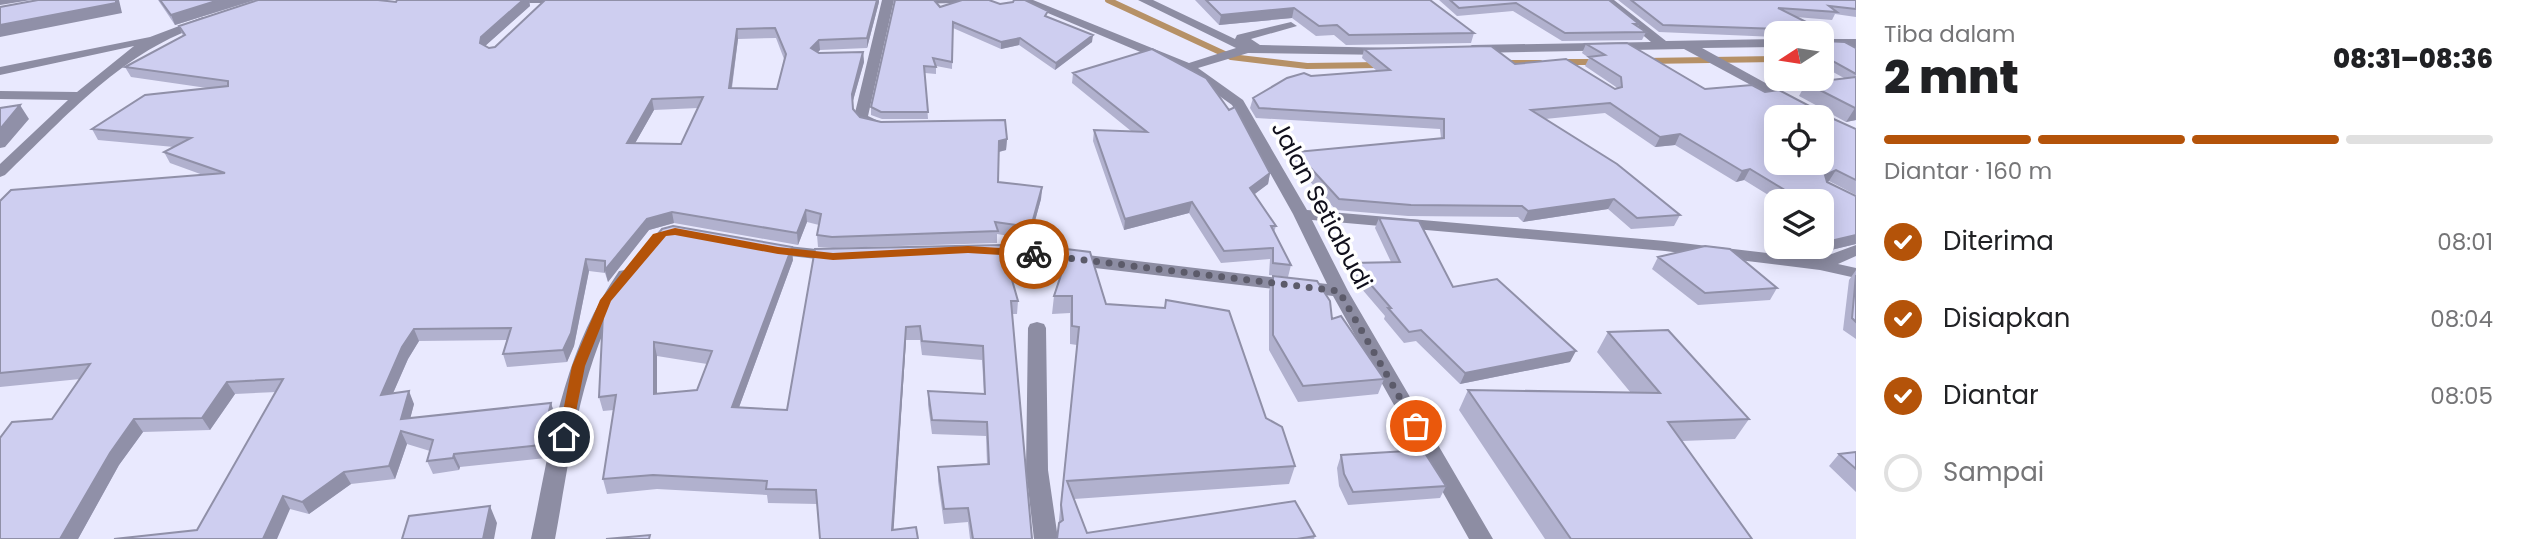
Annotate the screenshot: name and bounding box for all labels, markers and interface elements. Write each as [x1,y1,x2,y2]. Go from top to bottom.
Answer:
text: Tiba dalam [1884,18,2015,50]
north arrow [1764,21,1834,91]
map controls [1764,21,1834,259]
text: 08:31–08:36 [2333,41,2493,77]
text: 2 mnt [1884,45,2019,109]
button: locate [1764,105,1834,175]
street label: Jalan Setiabudi [1264,115,1380,295]
text: Diantar · 160 m [1884,155,2052,187]
button: layers [1764,189,1834,259]
courier [999,219,1069,289]
icon: check [1884,223,1922,261]
text: Diterima [1943,223,2054,259]
text: 08:01 [2437,226,2493,258]
icon: bike [1015,235,1053,273]
icon: check [1884,300,1922,338]
text: Disiapkan [1943,300,2071,336]
text: 08:04 [2430,303,2493,335]
icon: check [1884,377,1922,415]
text: Diantar [1943,377,2039,413]
text: 08:05 [2430,380,2493,412]
pin [1386,396,1446,456]
pin [534,407,594,467]
icon: bag [1397,407,1435,445]
icon: home [545,418,583,456]
text: Sampai [1943,454,2044,490]

